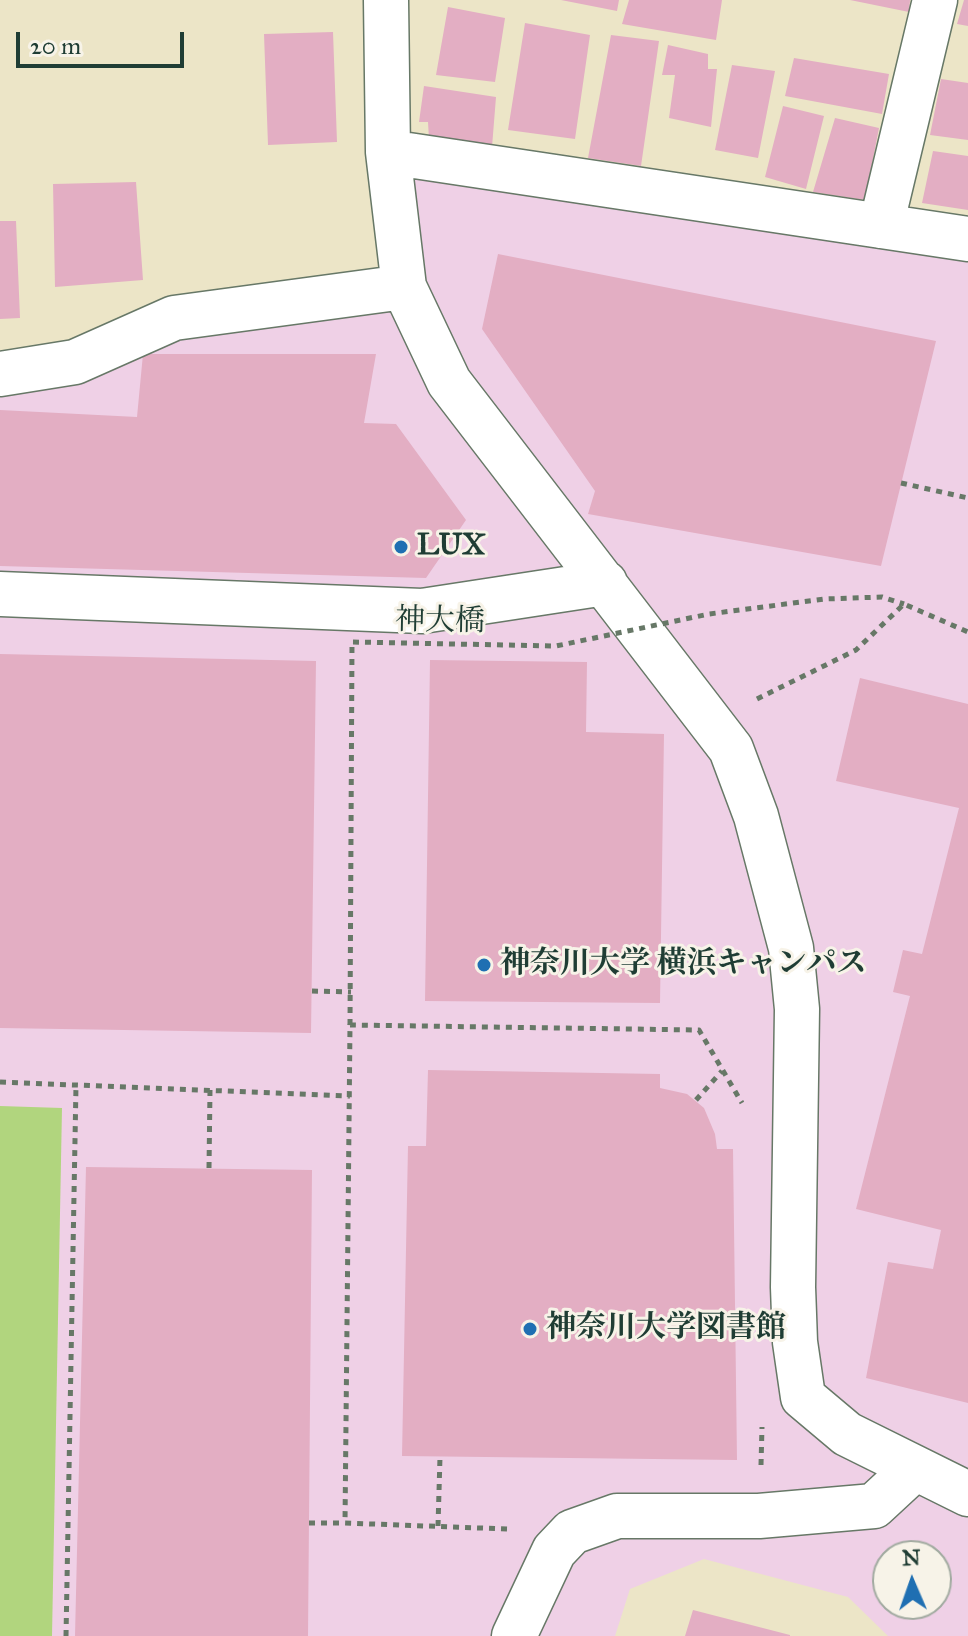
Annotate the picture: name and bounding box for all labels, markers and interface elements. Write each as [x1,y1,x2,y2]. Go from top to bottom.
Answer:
scale bar [20,16,188,66]
text: 20 m [30,31,81,61]
place label: LUX [417,529,485,565]
marker: LUX [392,538,410,556]
street label: 神大橋 [395,603,485,641]
place label: 神奈川大学 横浜キャンパス [500,947,866,983]
marker: 神奈川大学 横浜キャンパス [475,956,493,974]
place label: 神奈川大学図書館 [546,1311,786,1347]
marker: 神奈川大学図書館 [521,1320,539,1338]
north arrow [872,1540,952,1620]
text: N [901,1544,921,1571]

